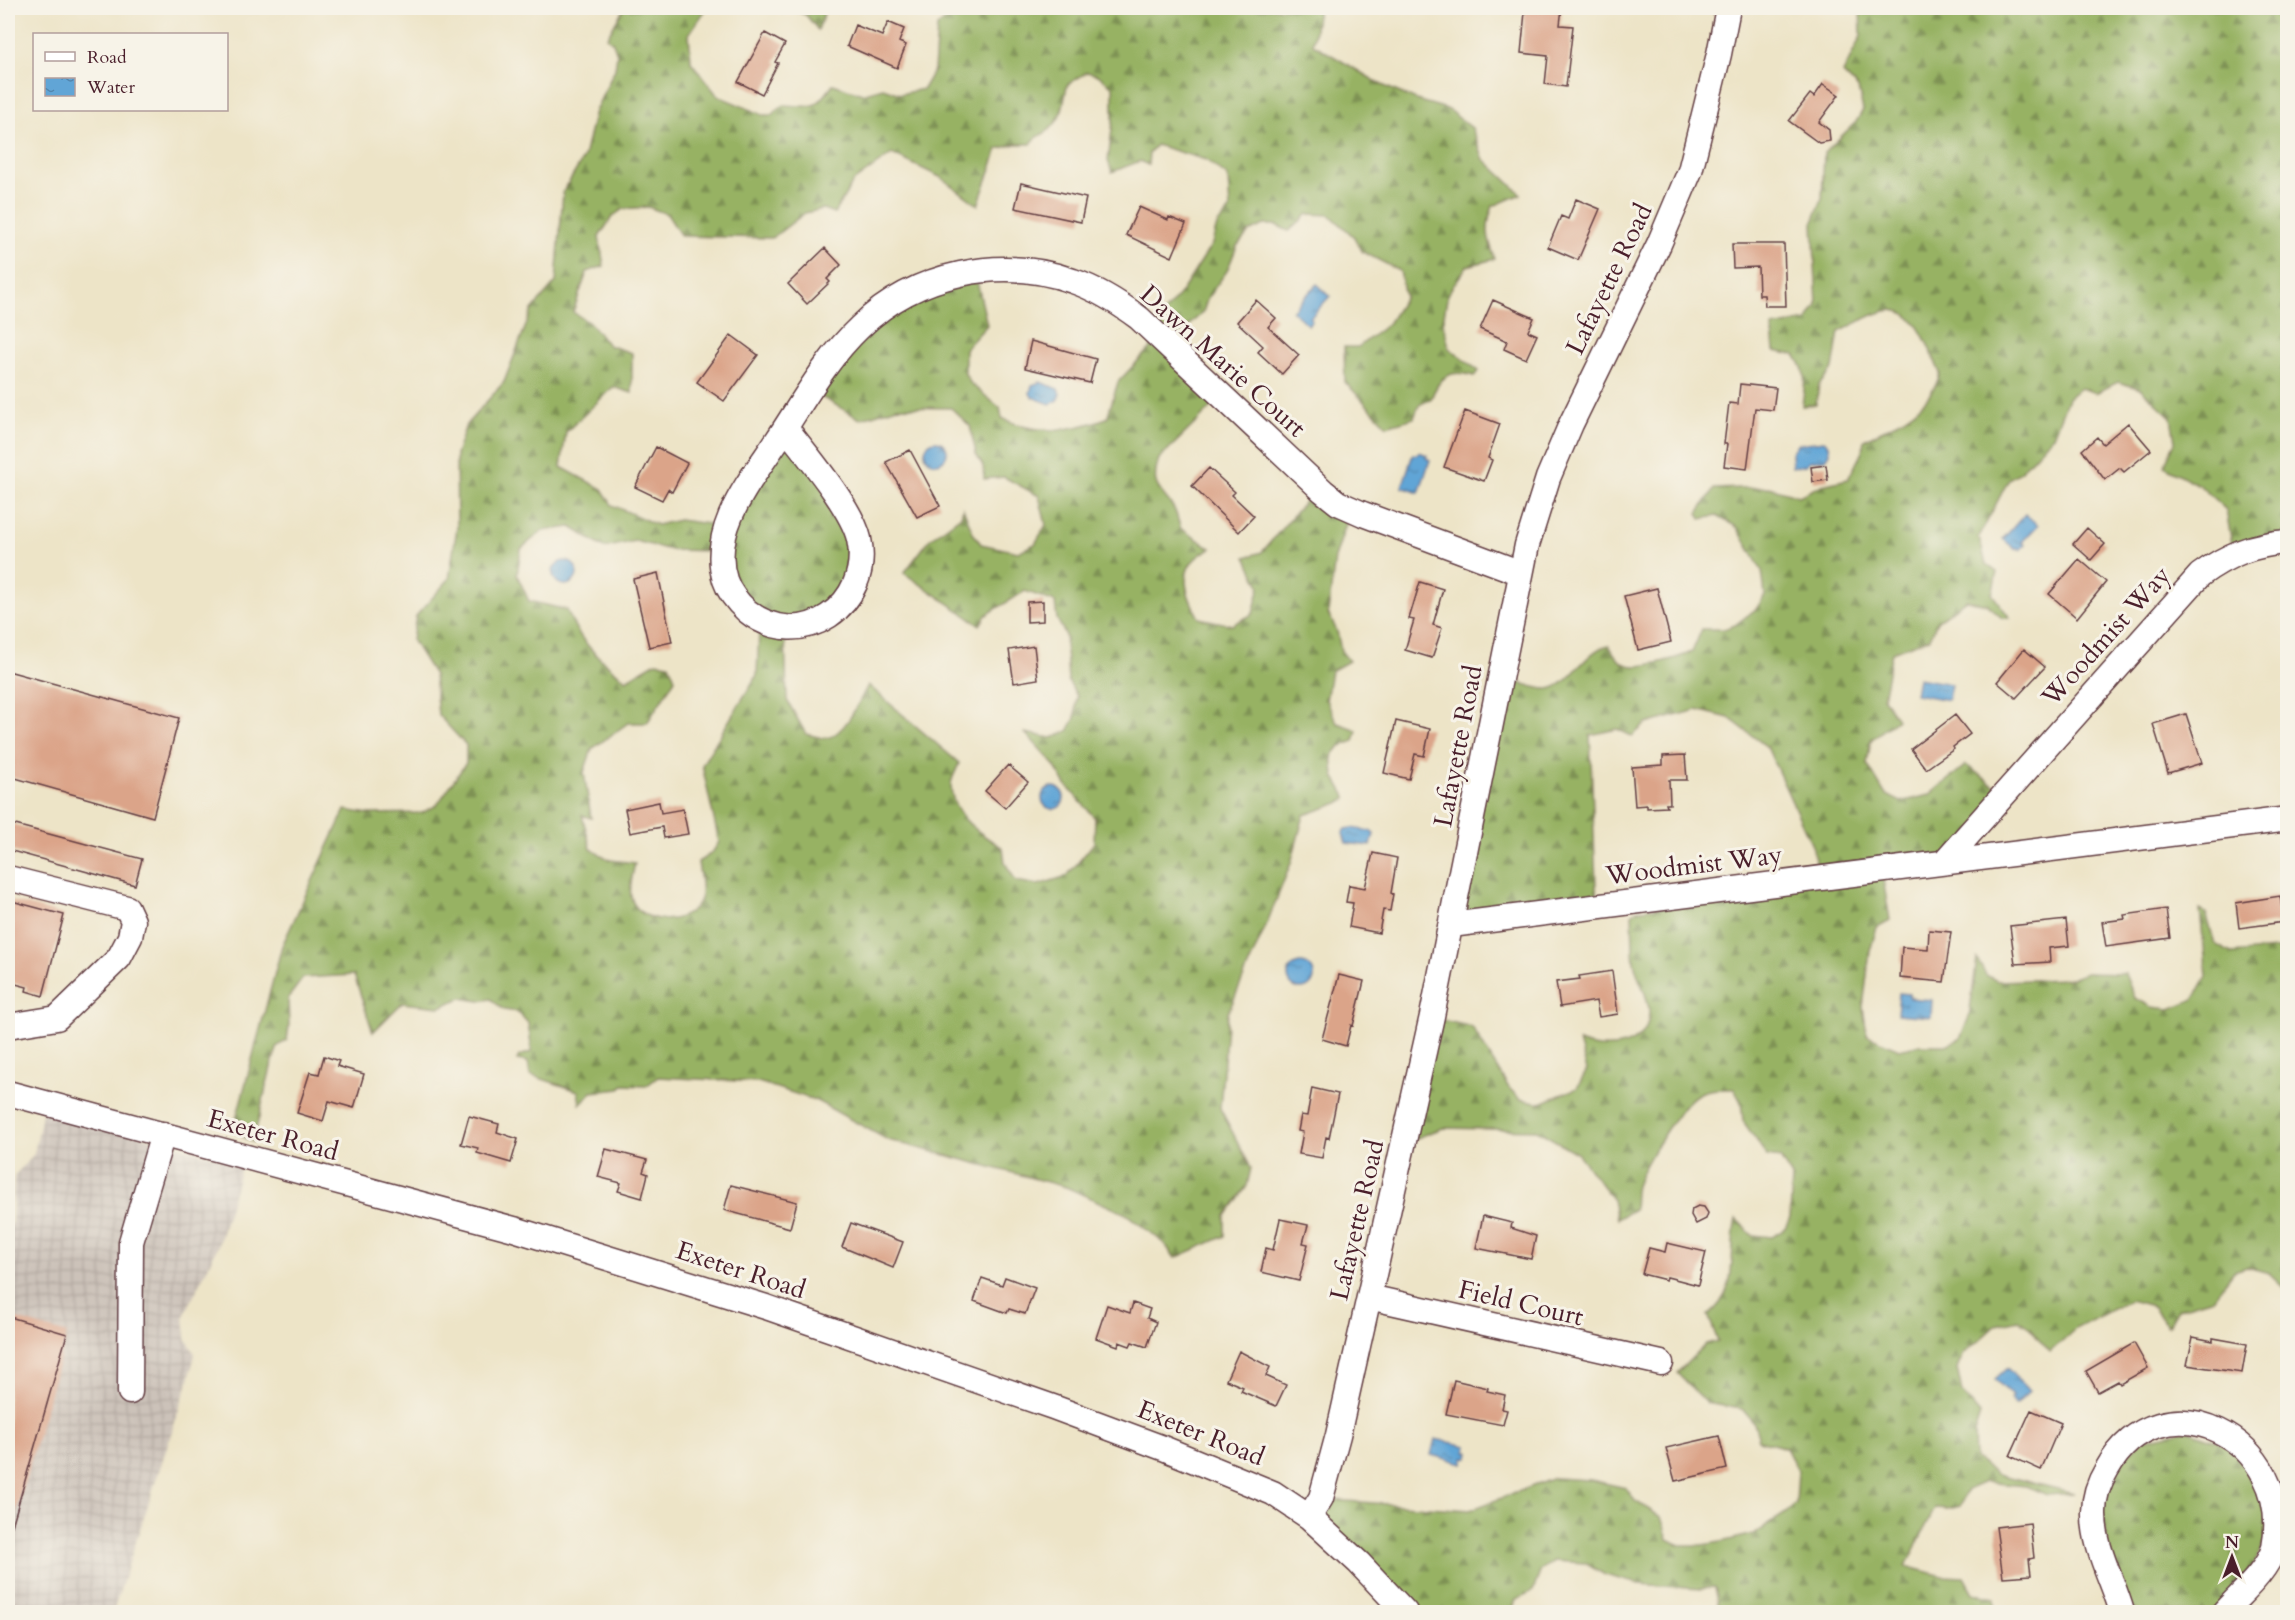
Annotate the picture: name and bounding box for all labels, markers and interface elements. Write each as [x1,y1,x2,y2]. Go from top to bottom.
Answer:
legend [33,33,228,111]
text: Road [87,45,127,70]
text: Water [86,75,136,100]
street label: Lafayette Road [1557,197,1661,360]
street label: Dawn Marie Court [1132,277,1314,445]
street label: Woodmist Way [2033,558,2179,714]
street label: Lafayette Road [1425,662,1491,830]
street label: Woodmist Way [1603,837,1785,893]
street label: Exeter Road [204,1101,343,1169]
street label: Lafayette Road [1321,1136,1393,1304]
street label: Exeter Road [672,1233,810,1307]
street label: Field Court [1455,1272,1587,1334]
street label: Exeter Road [1132,1392,1270,1474]
north arrow [2202,1527,2262,1587]
text: N [2225,1532,2239,1554]

